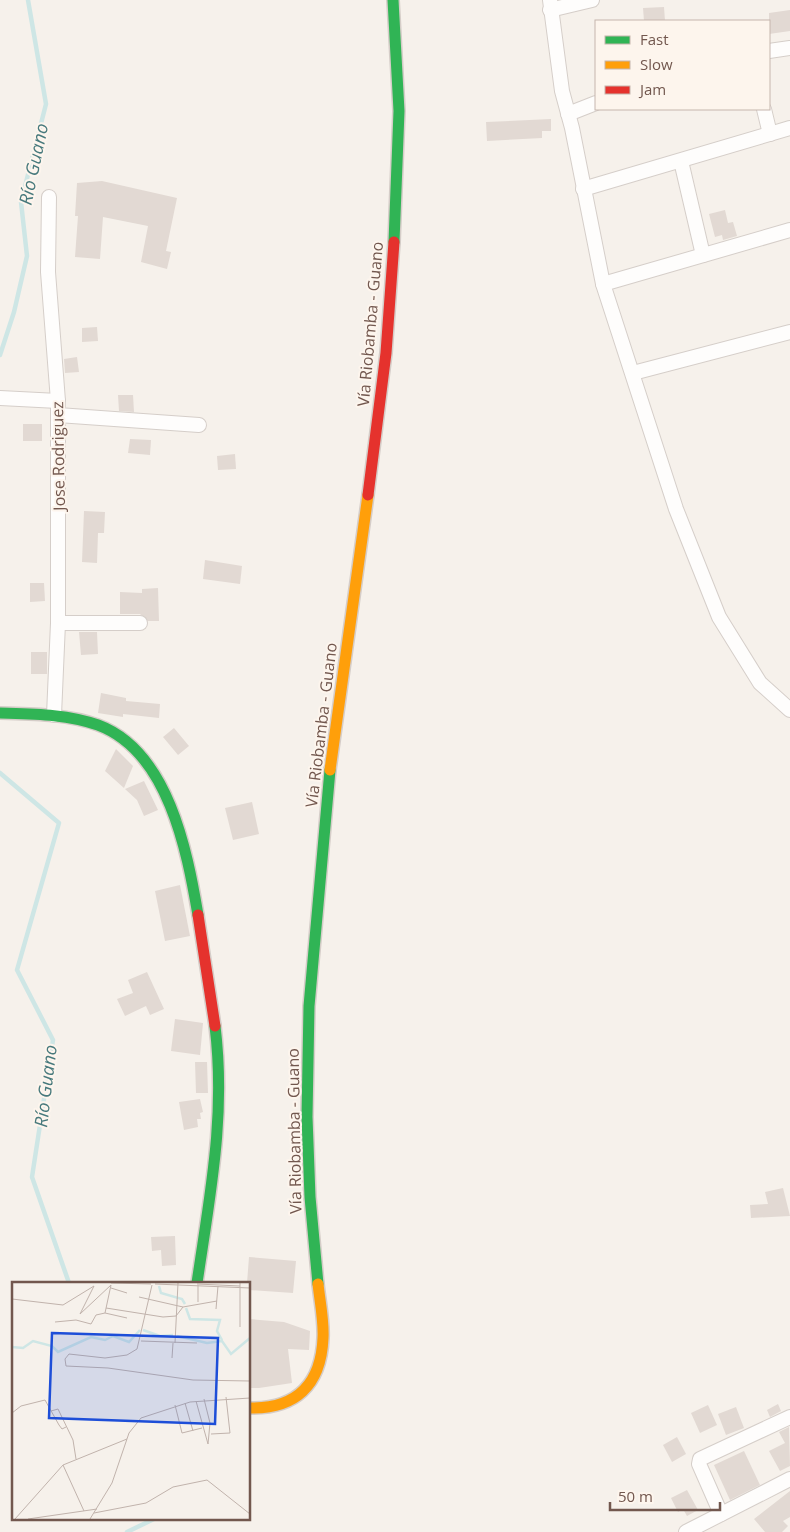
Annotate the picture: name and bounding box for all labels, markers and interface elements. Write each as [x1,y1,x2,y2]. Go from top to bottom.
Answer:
legend [595,20,770,110]
text: Fast [640,29,669,49]
text: Slow [640,54,673,74]
text: Jam [638,79,666,99]
water label: Río Guano [13,121,53,207]
street label: Vía Riobamba - Guano [352,241,388,407]
street label: Jose Rodriguez [46,401,70,513]
street label: Vía Riobamba - Guano [300,641,342,809]
water label: Río Guano [28,1043,62,1129]
street label: Vía Riobamba - Guano [282,1048,306,1214]
inset map [12,1282,250,1520]
scale bar [610,1480,720,1512]
text: 50 m [618,1486,653,1506]

